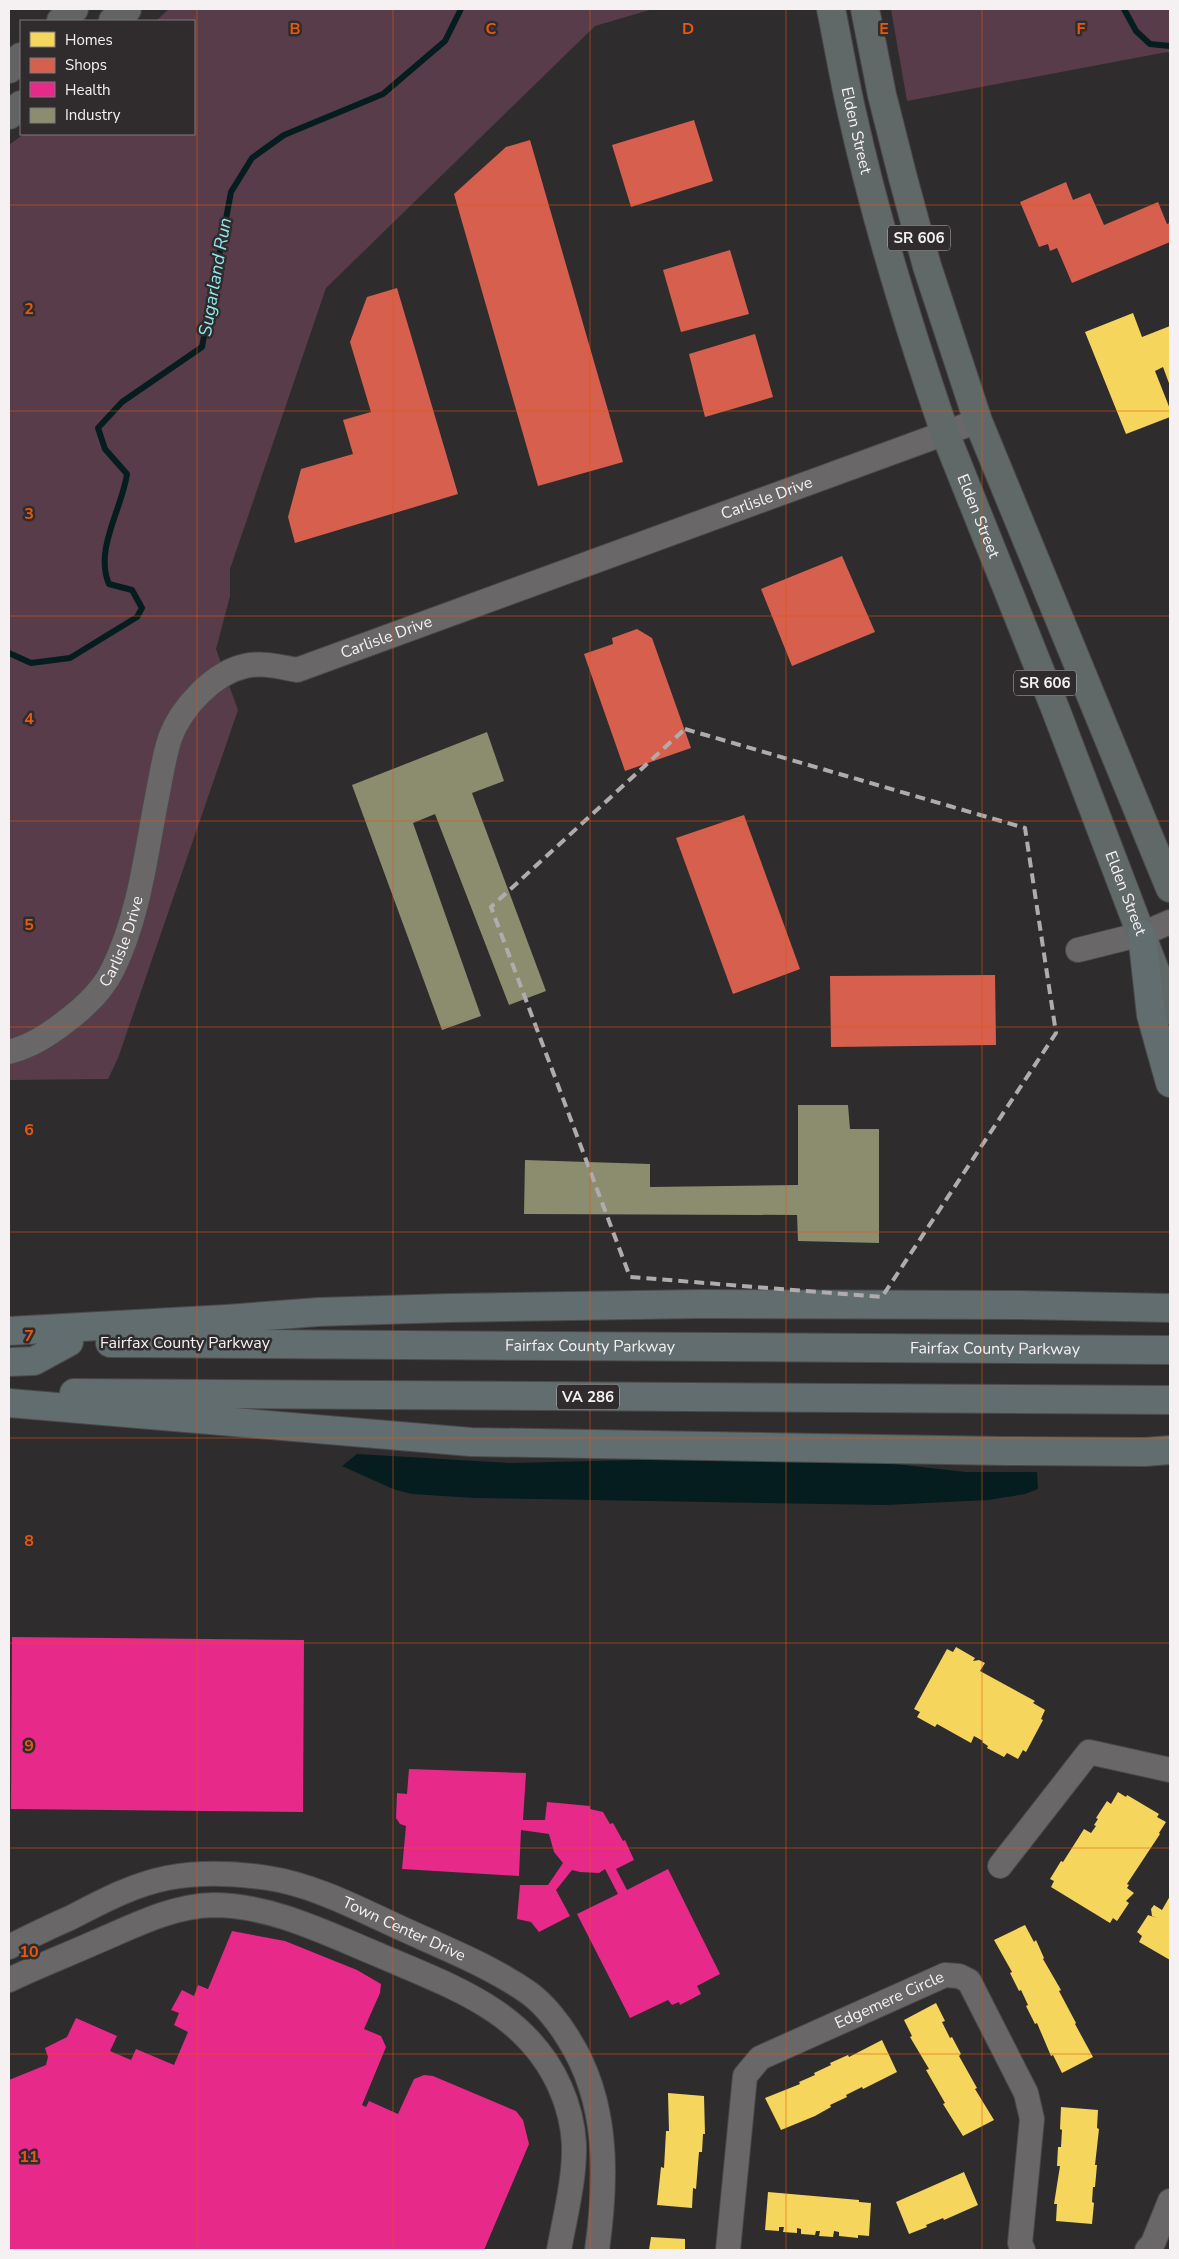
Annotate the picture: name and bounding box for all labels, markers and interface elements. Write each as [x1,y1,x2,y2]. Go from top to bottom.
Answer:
text: B [289,18,301,40]
text: C [486,18,497,40]
text: D [682,18,694,40]
text: E [879,18,889,40]
text: F [1077,18,1086,40]
legend [20,20,195,135]
text: Homes [65,30,113,50]
text: Shops [65,55,107,75]
text: Health [65,80,110,100]
street label: Elden Street [836,85,877,177]
text: Industry [65,105,121,125]
water label: Sugarland Run [193,216,237,338]
road number: SR 606 [888,226,950,250]
text: 2 [24,298,34,320]
street label: Carlisle Drive [718,471,816,525]
street label: Elden Street [952,471,1005,562]
text: 3 [24,503,34,525]
street label: Carlisle Drive [337,610,435,664]
road number: SR 606 [1014,670,1076,696]
text: 4 [24,708,34,730]
street label: Elden Street [1099,848,1152,939]
street label: Carlisle Drive [94,894,149,992]
text: 5 [24,914,34,936]
text: 6 [24,1119,34,1141]
text: 7 [24,1325,34,1347]
street label: Fairfax County Parkway [100,1332,271,1354]
street label: Fairfax County Parkway [505,1335,676,1358]
street label: Fairfax County Parkway [910,1337,1081,1360]
road number: VA 286 [557,1384,619,1410]
text: 8 [24,1530,34,1552]
text: 9 [24,1735,34,1757]
street label: Town Center Drive [339,1891,469,1967]
text: 10 [19,1941,39,1963]
street label: Edgemere Circle [831,1966,948,2034]
text: 11 [19,2146,39,2168]

